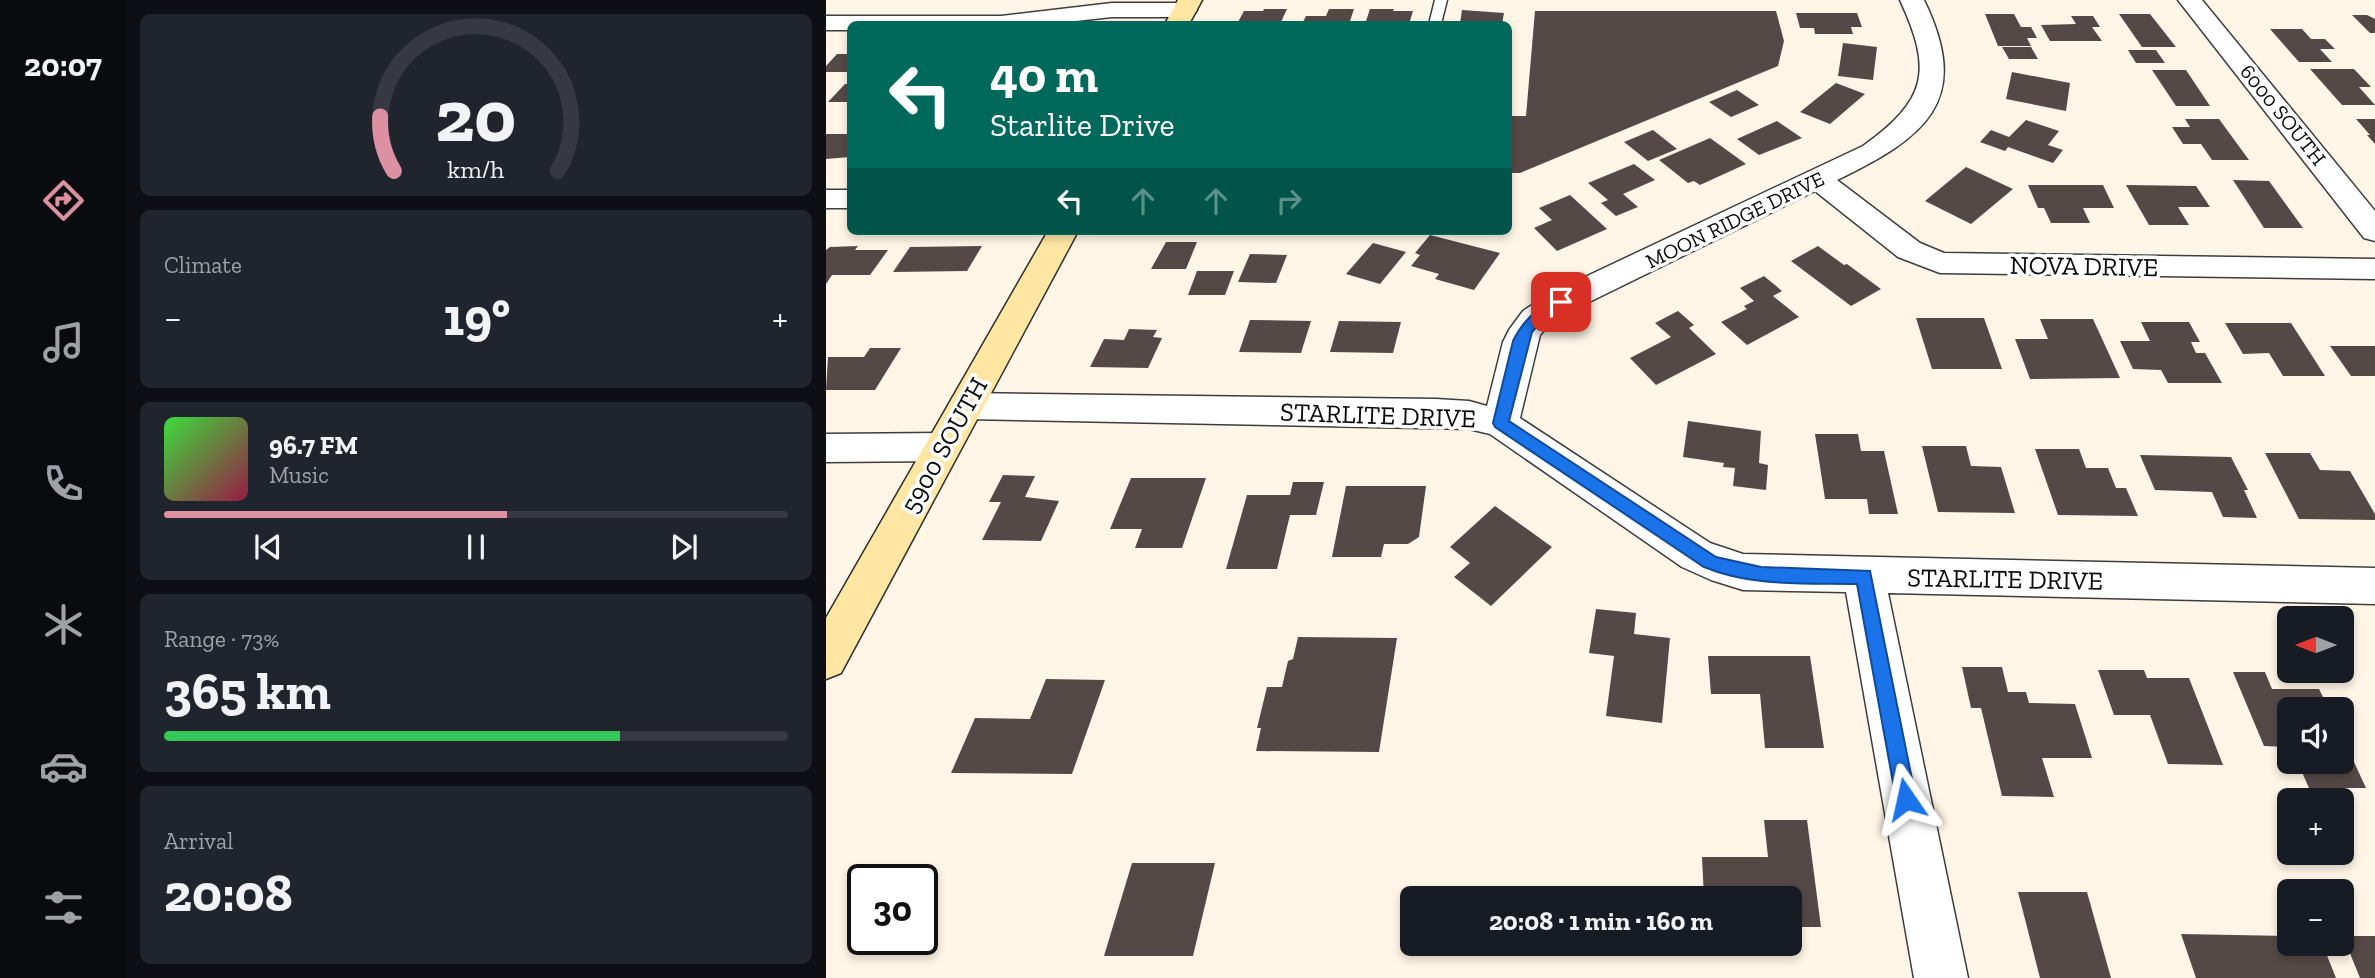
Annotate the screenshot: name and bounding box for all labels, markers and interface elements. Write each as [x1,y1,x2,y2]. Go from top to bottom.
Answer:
text: 20:07 [24,46,102,84]
text: 40 m [990,46,1098,105]
icon: left [875,49,966,140]
street label: 6000 SOUTH [2235,59,2332,170]
text: 20 [435,72,517,160]
text: Starlite Drive [990,106,1175,144]
text: km/h [447,154,505,184]
street label: MOON RIDGE DRIVE [1642,166,1828,274]
icon: directions [39,176,88,225]
icon: left [1051,182,1089,220]
icon: ahead [1124,182,1162,220]
icon: ahead [1197,182,1235,220]
icon: right [1270,182,1308,220]
street label: NOVA DRIVE [2009,249,2159,283]
text: Climate [164,251,242,279]
pin [1531,272,1591,332]
icon: arrive [1542,283,1580,321]
text: 19° [443,286,510,348]
text: − [164,295,182,341]
text: + [772,295,788,341]
icon: music [39,318,88,367]
street label: 5900 SOUTH [894,372,994,518]
street label: STARLITE DRIVE [1280,396,1476,434]
text: 96.7 FM [269,429,358,461]
icon: phone [39,459,88,508]
text: Music [269,461,329,489]
icon: previous [249,528,287,566]
icon: pause [457,528,495,566]
icon: next [665,528,703,566]
street label: STARLITE DRIVE [1907,561,2103,597]
icon: climate [39,600,88,649]
north arrow [2277,606,2354,682]
map controls [2277,606,2354,956]
text: Range · 73% [164,625,279,653]
text: 365 km [164,660,331,722]
button: sound [2277,697,2354,774]
icon: car [39,742,88,791]
position arrow [1869,762,1943,836]
button: + [2277,788,2354,865]
text: Arrival [164,827,233,855]
text: 20:08 [164,862,293,924]
speed limit sign: 30 [847,864,938,955]
button: − [2277,879,2354,956]
icon: filters [39,883,88,932]
text: 20:08 · 1 min · 160 m [1489,905,1713,937]

